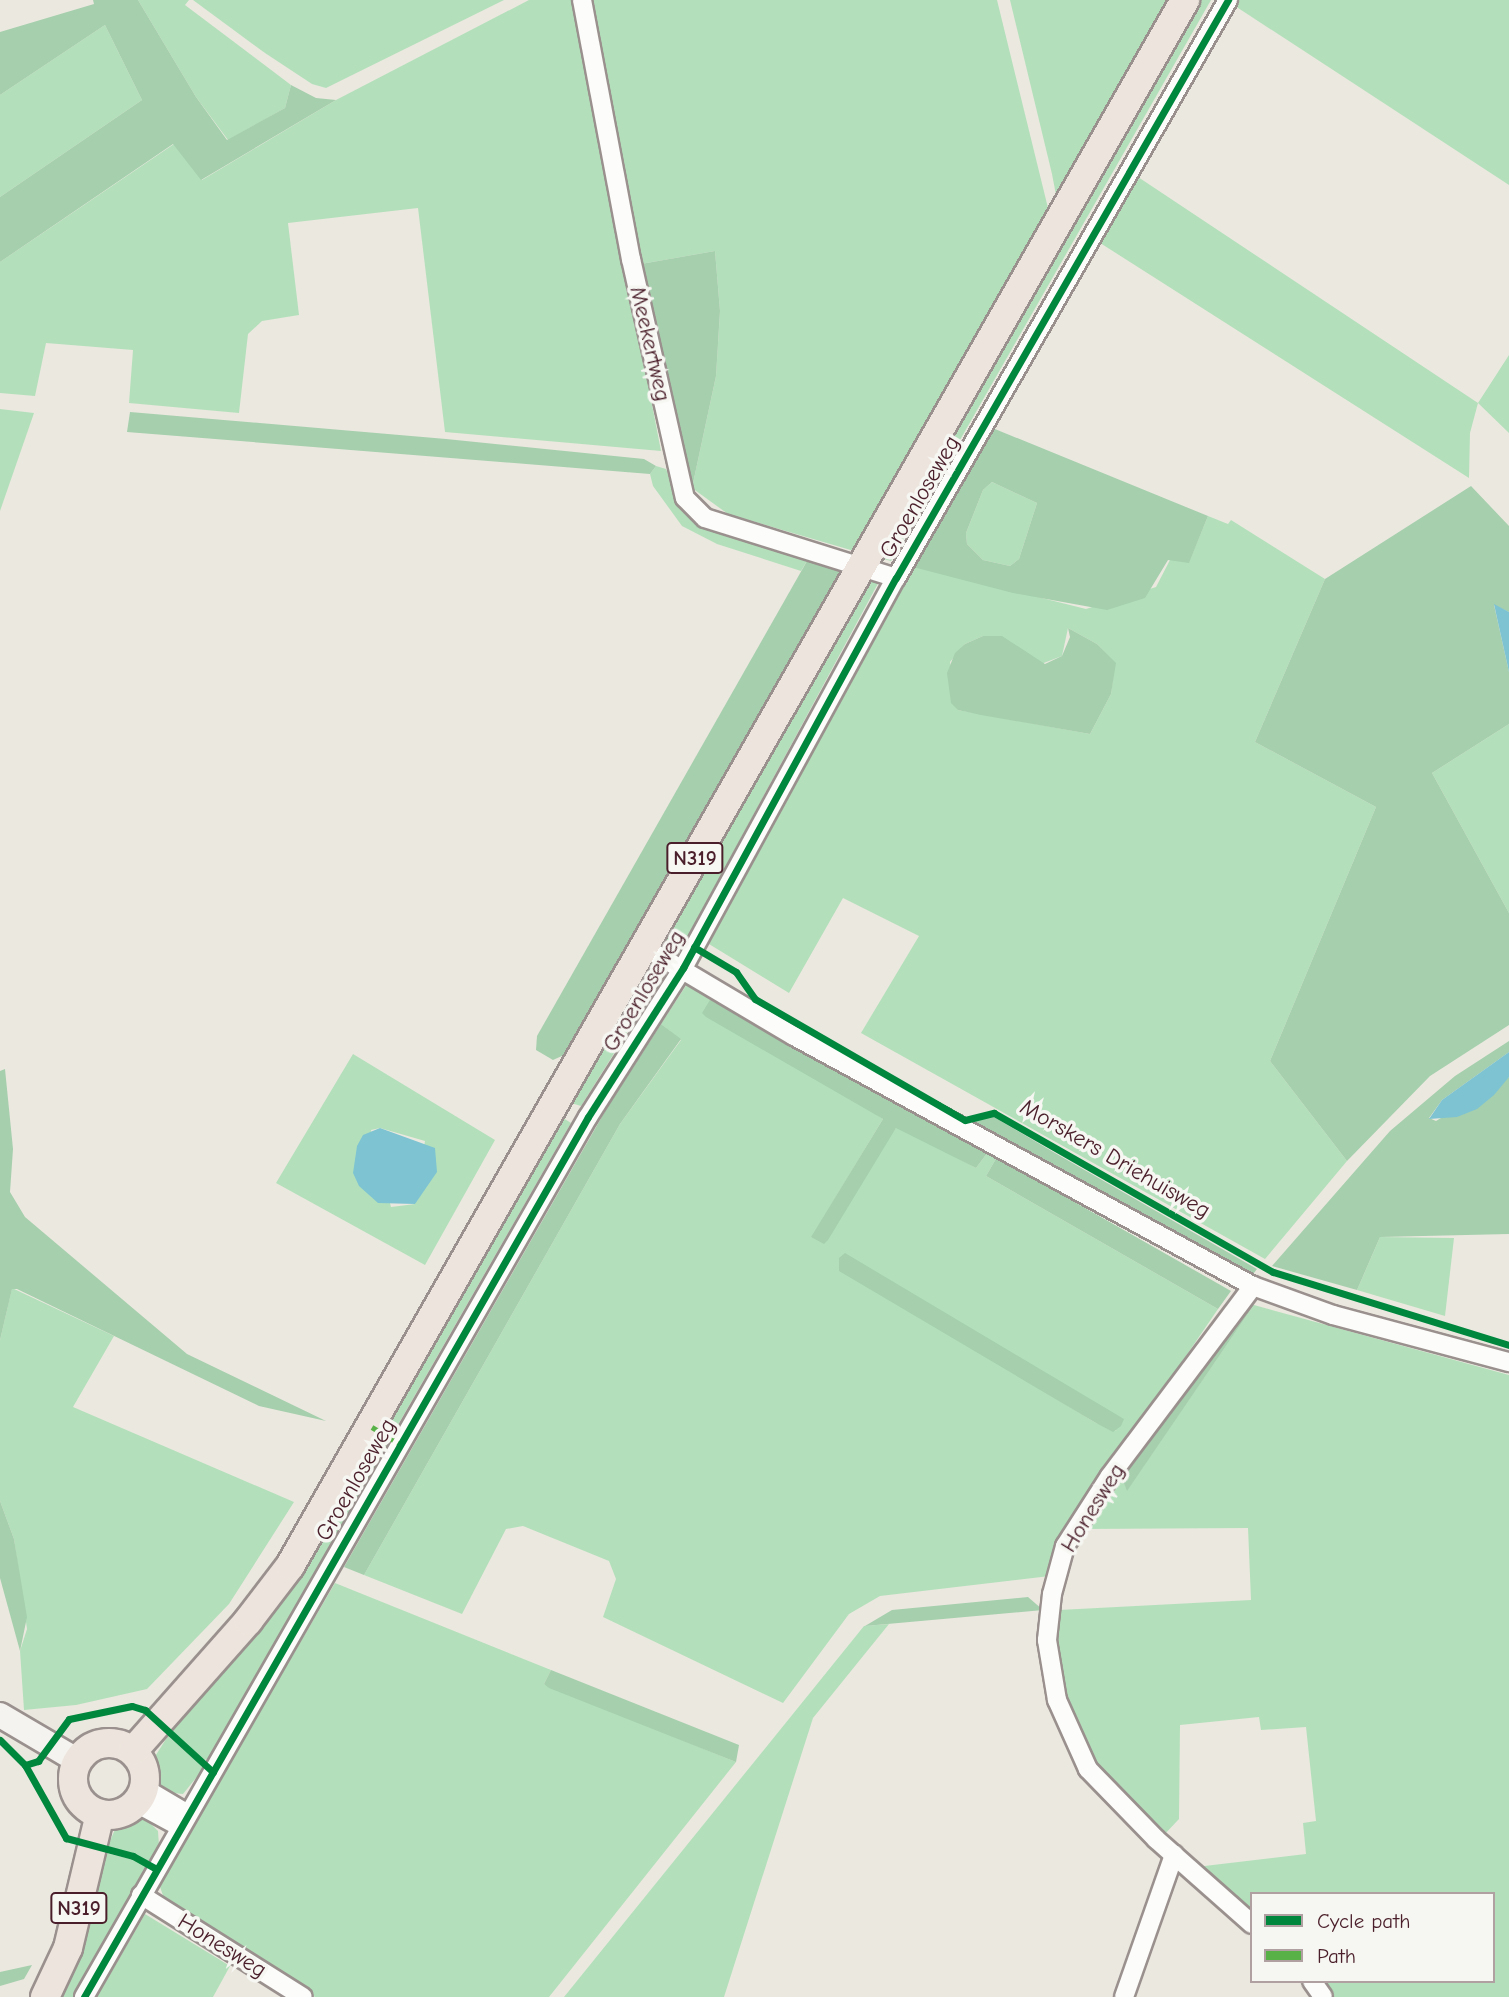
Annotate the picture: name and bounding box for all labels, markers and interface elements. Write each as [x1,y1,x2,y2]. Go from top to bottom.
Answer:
street label: Meekertweg [623,284,677,404]
street label: Groenloseweg [874,431,966,563]
road number: N319 [665,840,725,876]
street label: Groenloseweg [597,925,691,1057]
street label: Morskers Driehuisweg [1015,1093,1215,1225]
street label: Groenloseweg [310,1414,402,1546]
street label: Honesweg [1055,1458,1131,1558]
road number: N319 [49,1890,109,1926]
legend [1250,1892,1495,1983]
street label: Honesweg [172,1908,272,1984]
text: Cycle path [1317,1909,1410,1933]
text: Path [1317,1944,1356,1968]

